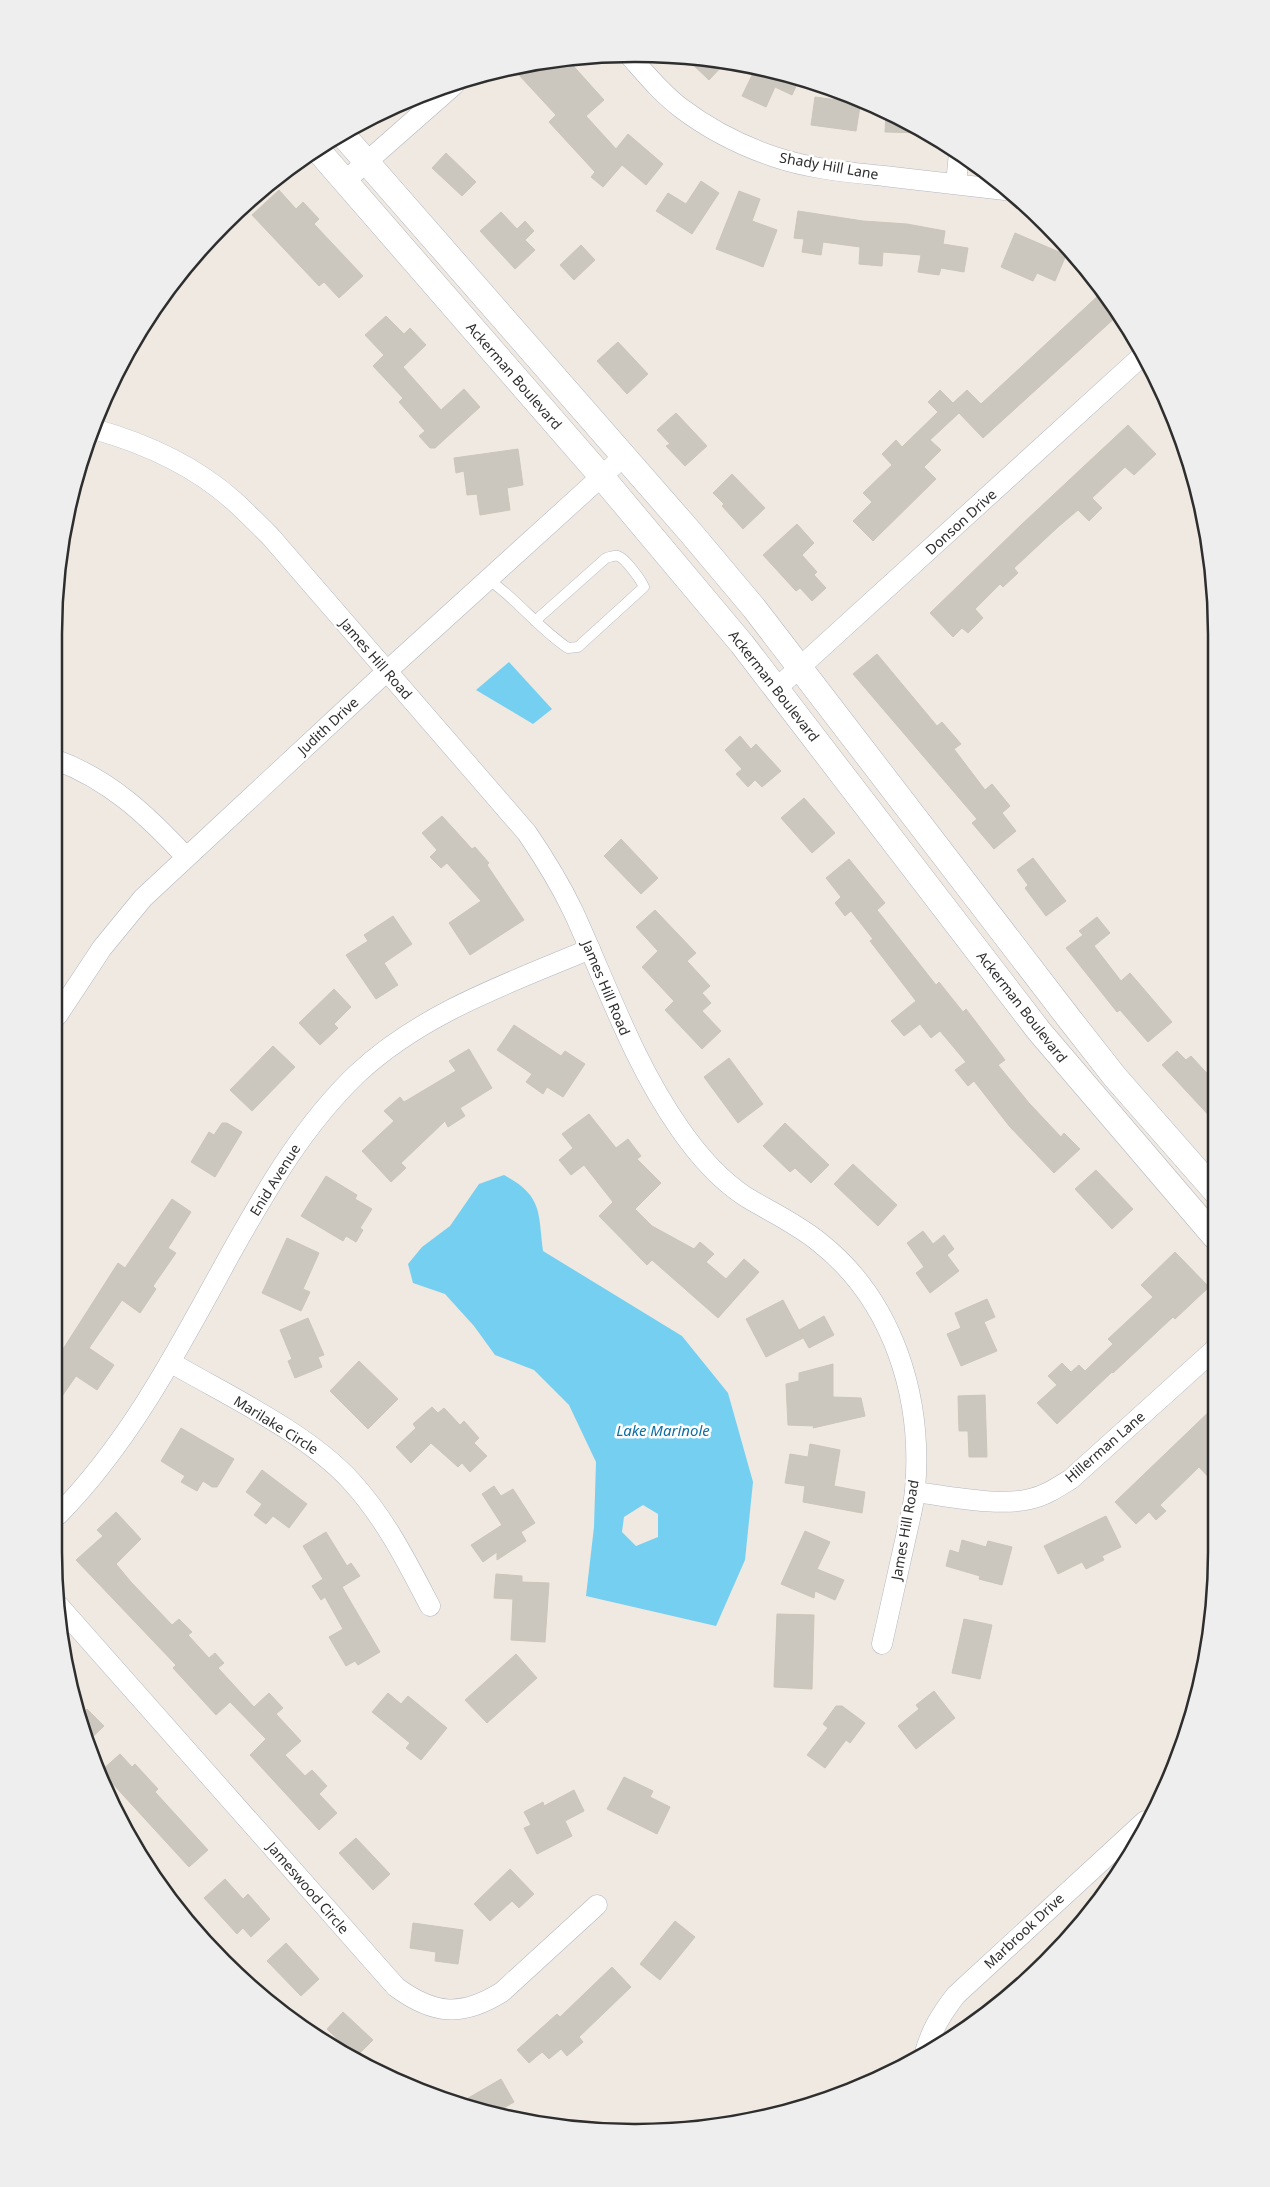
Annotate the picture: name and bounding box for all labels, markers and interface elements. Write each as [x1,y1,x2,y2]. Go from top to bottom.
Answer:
street label: Shady Hill Lane [778,147,880,184]
street label: Ackerman Boulevard [462,318,566,433]
street label: Donson Drive [921,485,1000,559]
street label: James Hill Road [335,613,417,703]
street label: Ackerman Boulevard [725,626,824,745]
street label: Judith Drive [292,692,362,760]
street label: James Hill Road [577,936,635,1038]
street label: Ackerman Boulevard [973,947,1072,1066]
street label: Enid Avenue [245,1140,304,1219]
street label: Marilake Circle [230,1391,322,1458]
street label: Hillerman Lane [1061,1407,1149,1487]
water label: Lake Marinole [616,1420,710,1440]
street label: James Hill Road [886,1478,923,1584]
street label: Jameswood Circle [262,1836,354,1938]
street label: Marbrook Drive [979,1888,1068,1973]

